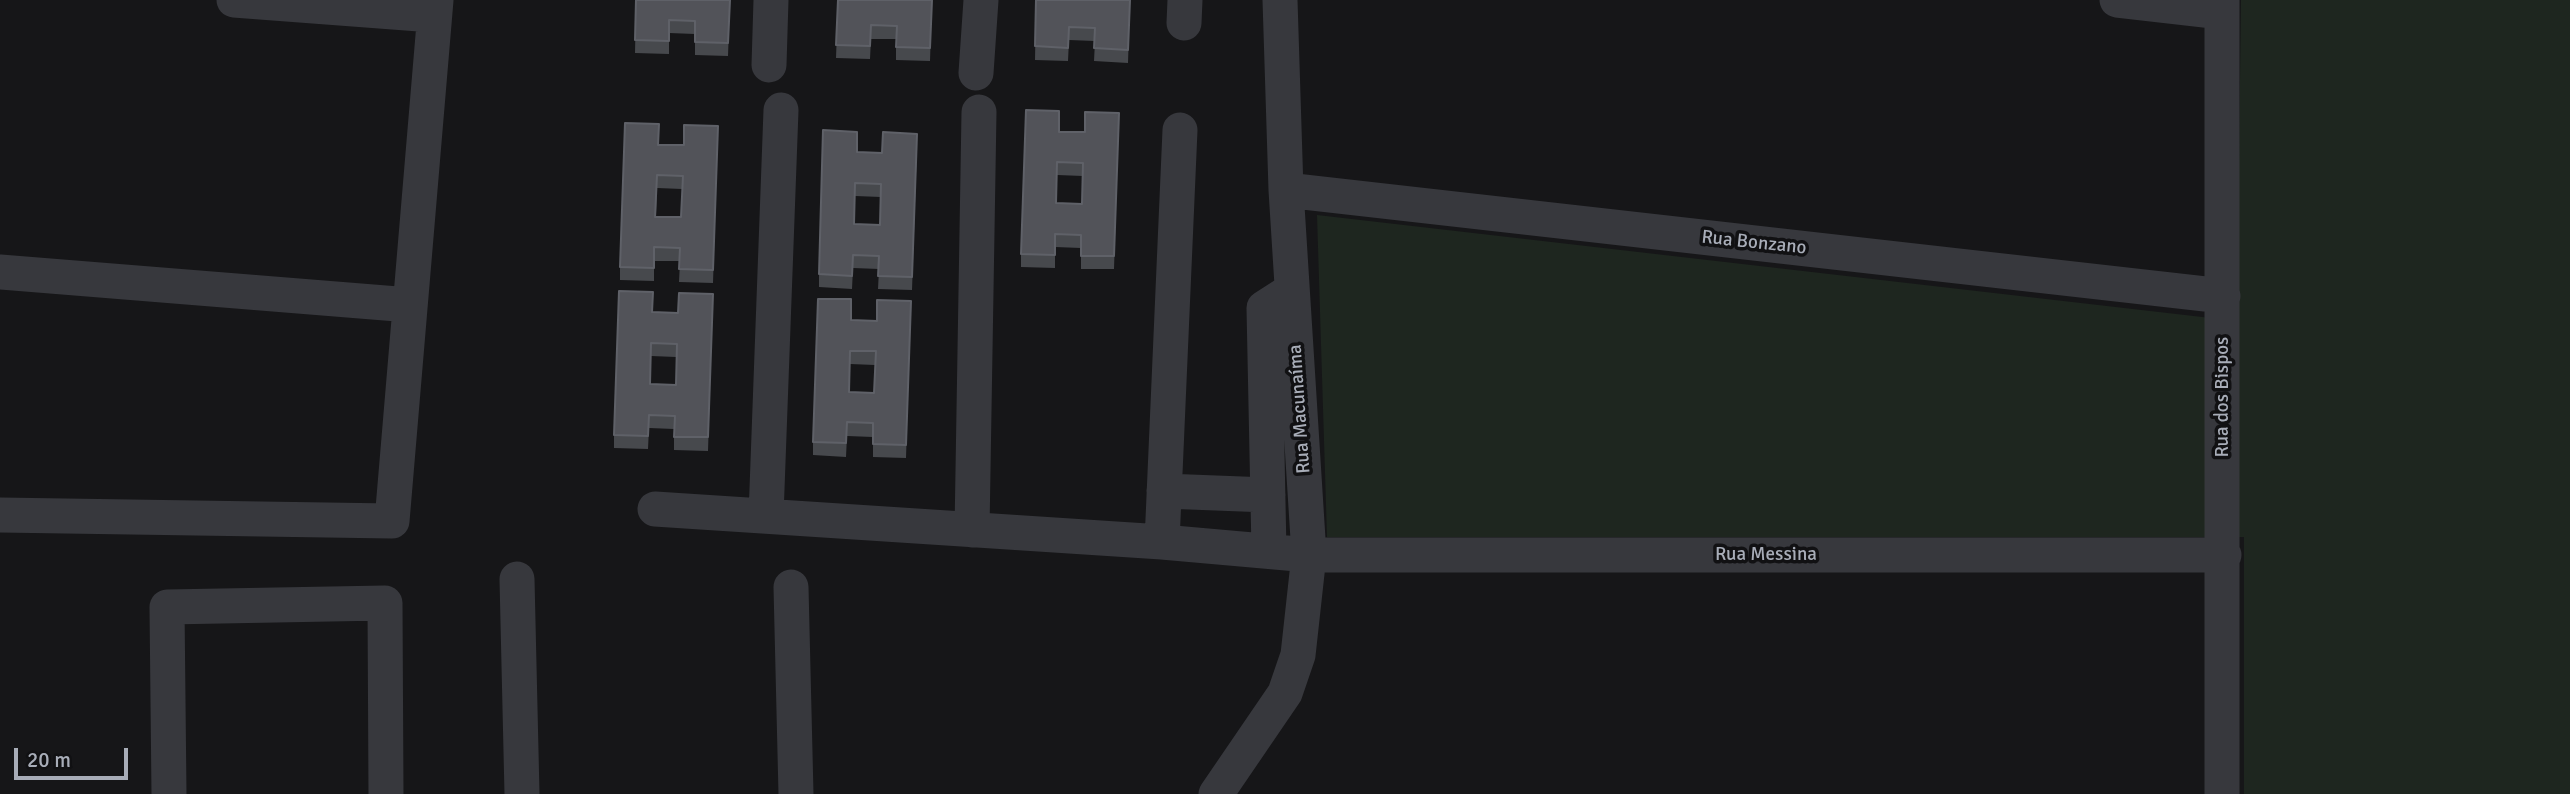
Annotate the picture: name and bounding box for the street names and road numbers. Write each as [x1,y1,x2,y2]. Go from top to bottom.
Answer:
street label: Rua Bonzano [1700,226,1808,260]
street label: Rua dos Bispos [2212,337,2234,457]
street label: Rua Macunaíma [1284,344,1316,474]
street label: Rua Messina [1715,544,1817,566]

